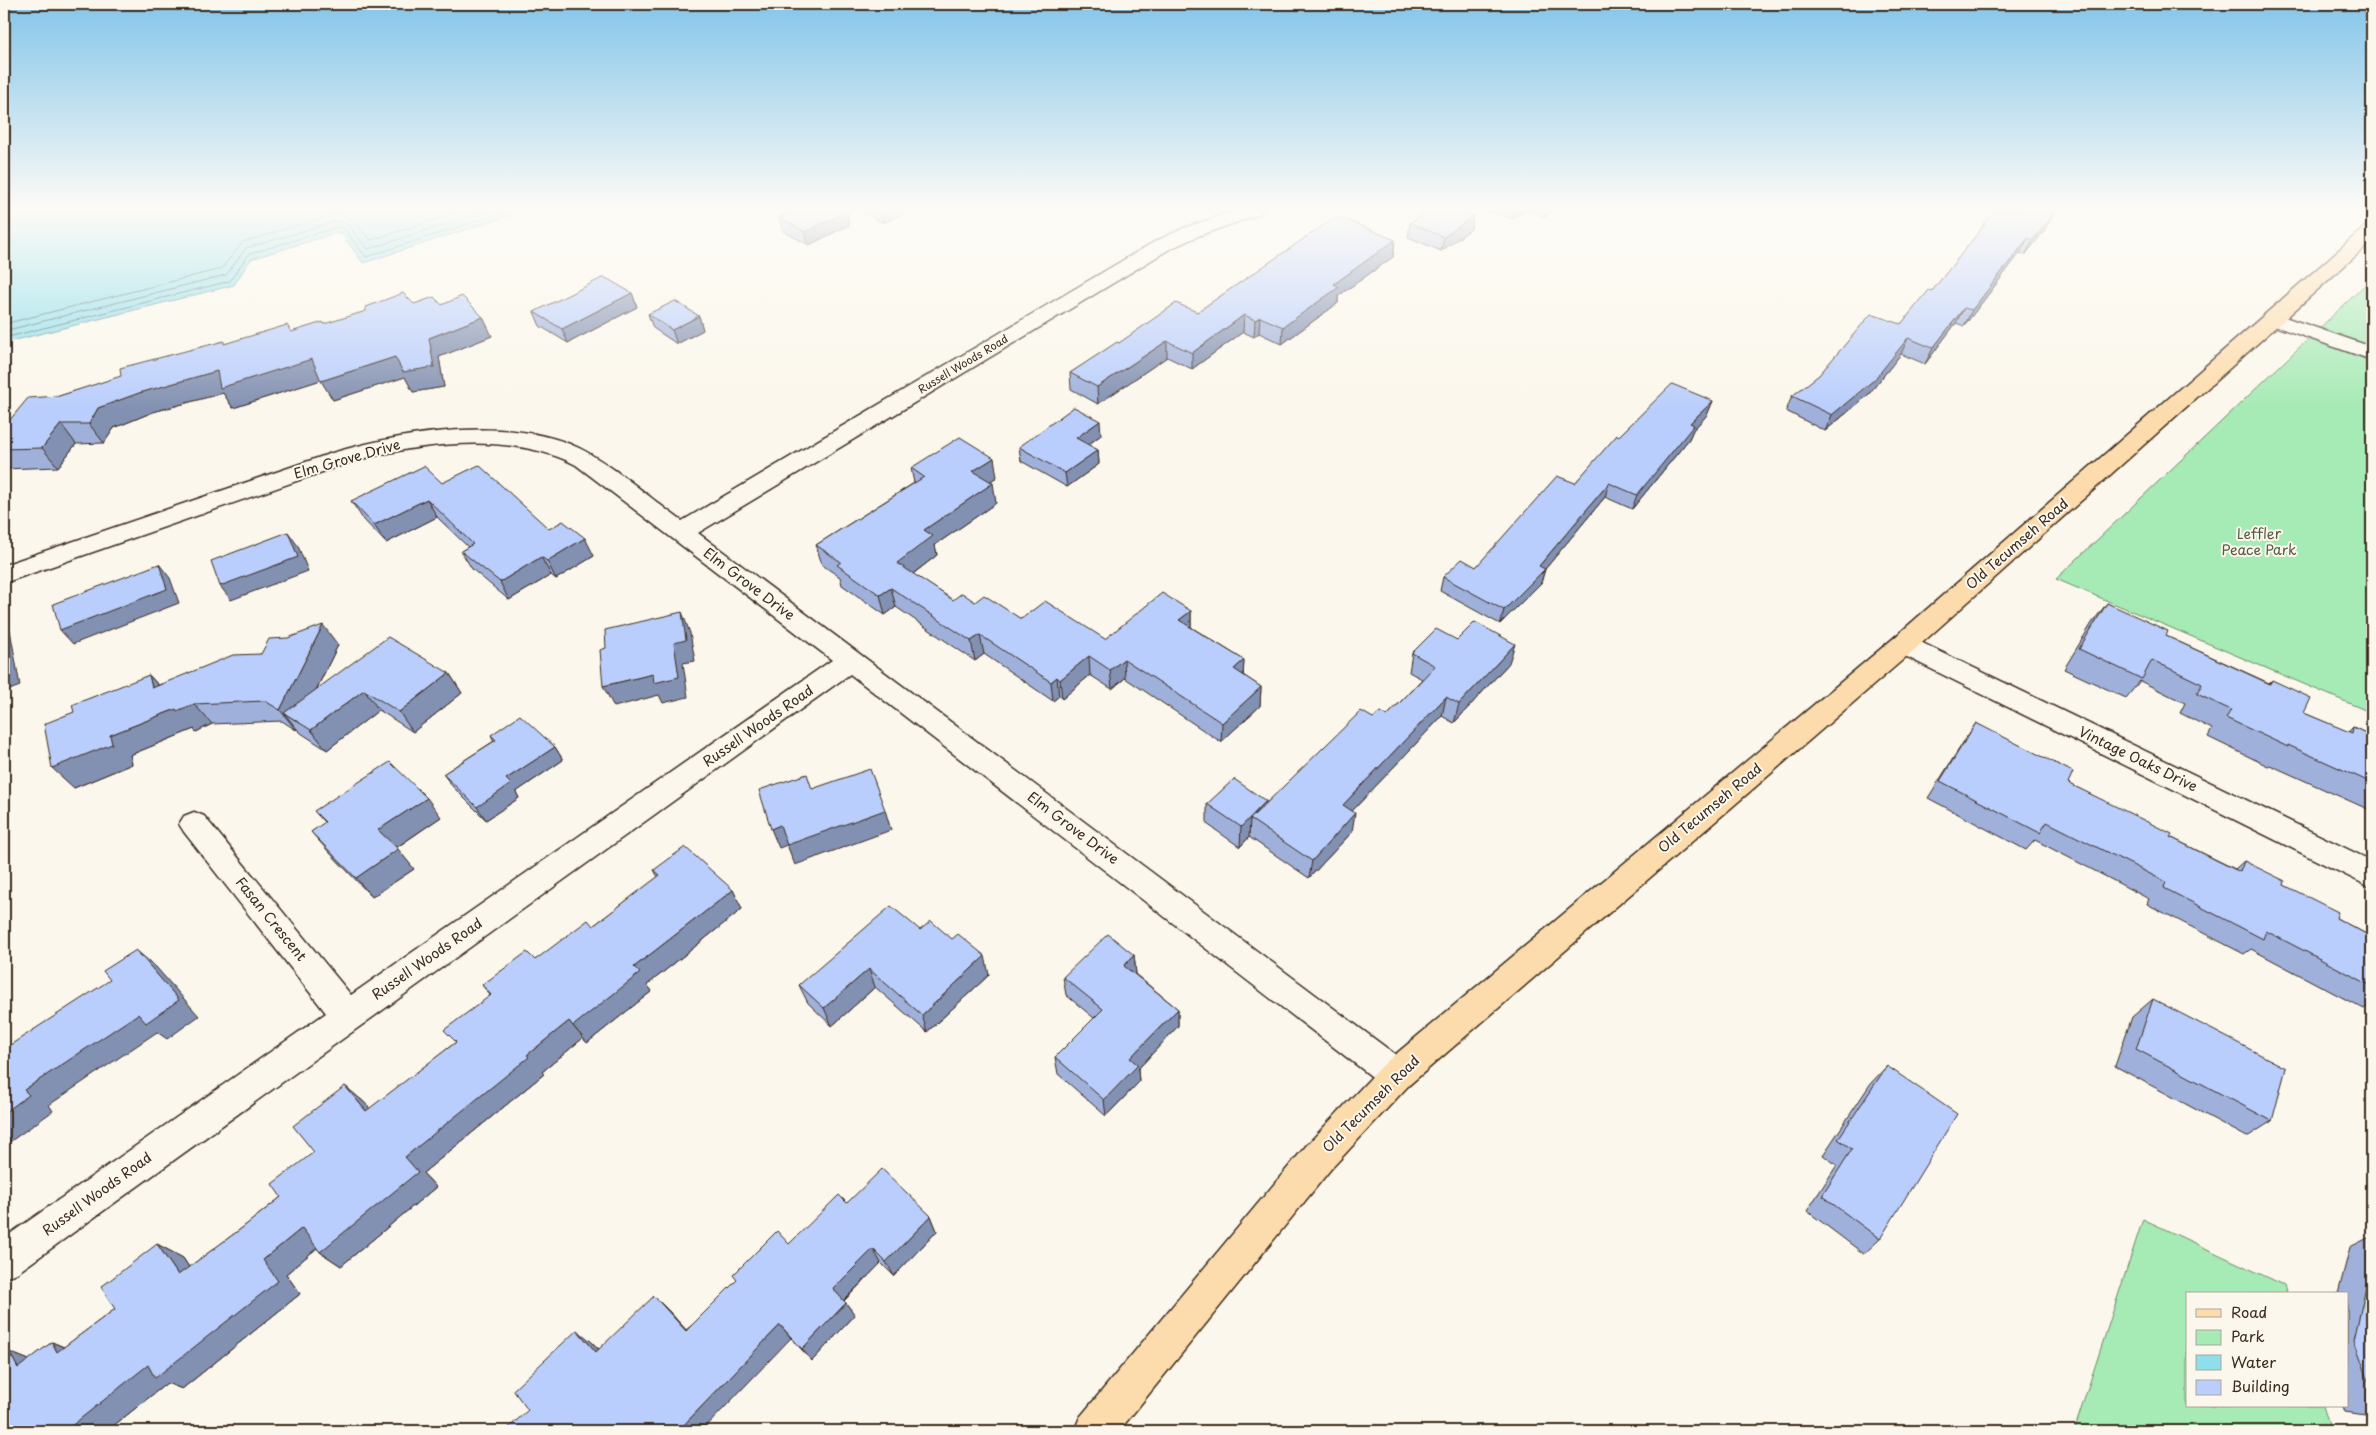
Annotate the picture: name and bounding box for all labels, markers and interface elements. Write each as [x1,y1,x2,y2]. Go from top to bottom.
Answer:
street label: Russell Woods Road [914,330,1011,397]
street label: Elm Grove Drive [291,433,403,484]
street label: Old Tecumseh Road [1961,493,2073,594]
park label: Leffler Peace Park [2221,523,2297,560]
street label: Elm Grove Drive [699,542,799,625]
street label: Russell Woods Road [698,679,817,772]
street label: Vintage Oaks Drive [2075,721,2201,796]
street label: Old Tecumseh Road [1653,758,1766,858]
street label: Elm Grove Drive [1023,786,1123,869]
street label: Fasan Crescent [231,872,312,965]
street label: Russell Woods Road [367,912,486,1005]
street label: Old Tecumseh Road [1317,1050,1424,1157]
street label: Russell Woods Road [38,1147,156,1241]
legend [2186,1292,2348,1408]
text: Road [2231,1300,2267,1323]
text: Park [2231,1324,2265,1347]
text: Water [2231,1350,2276,1373]
text: Building [2231,1374,2290,1397]

